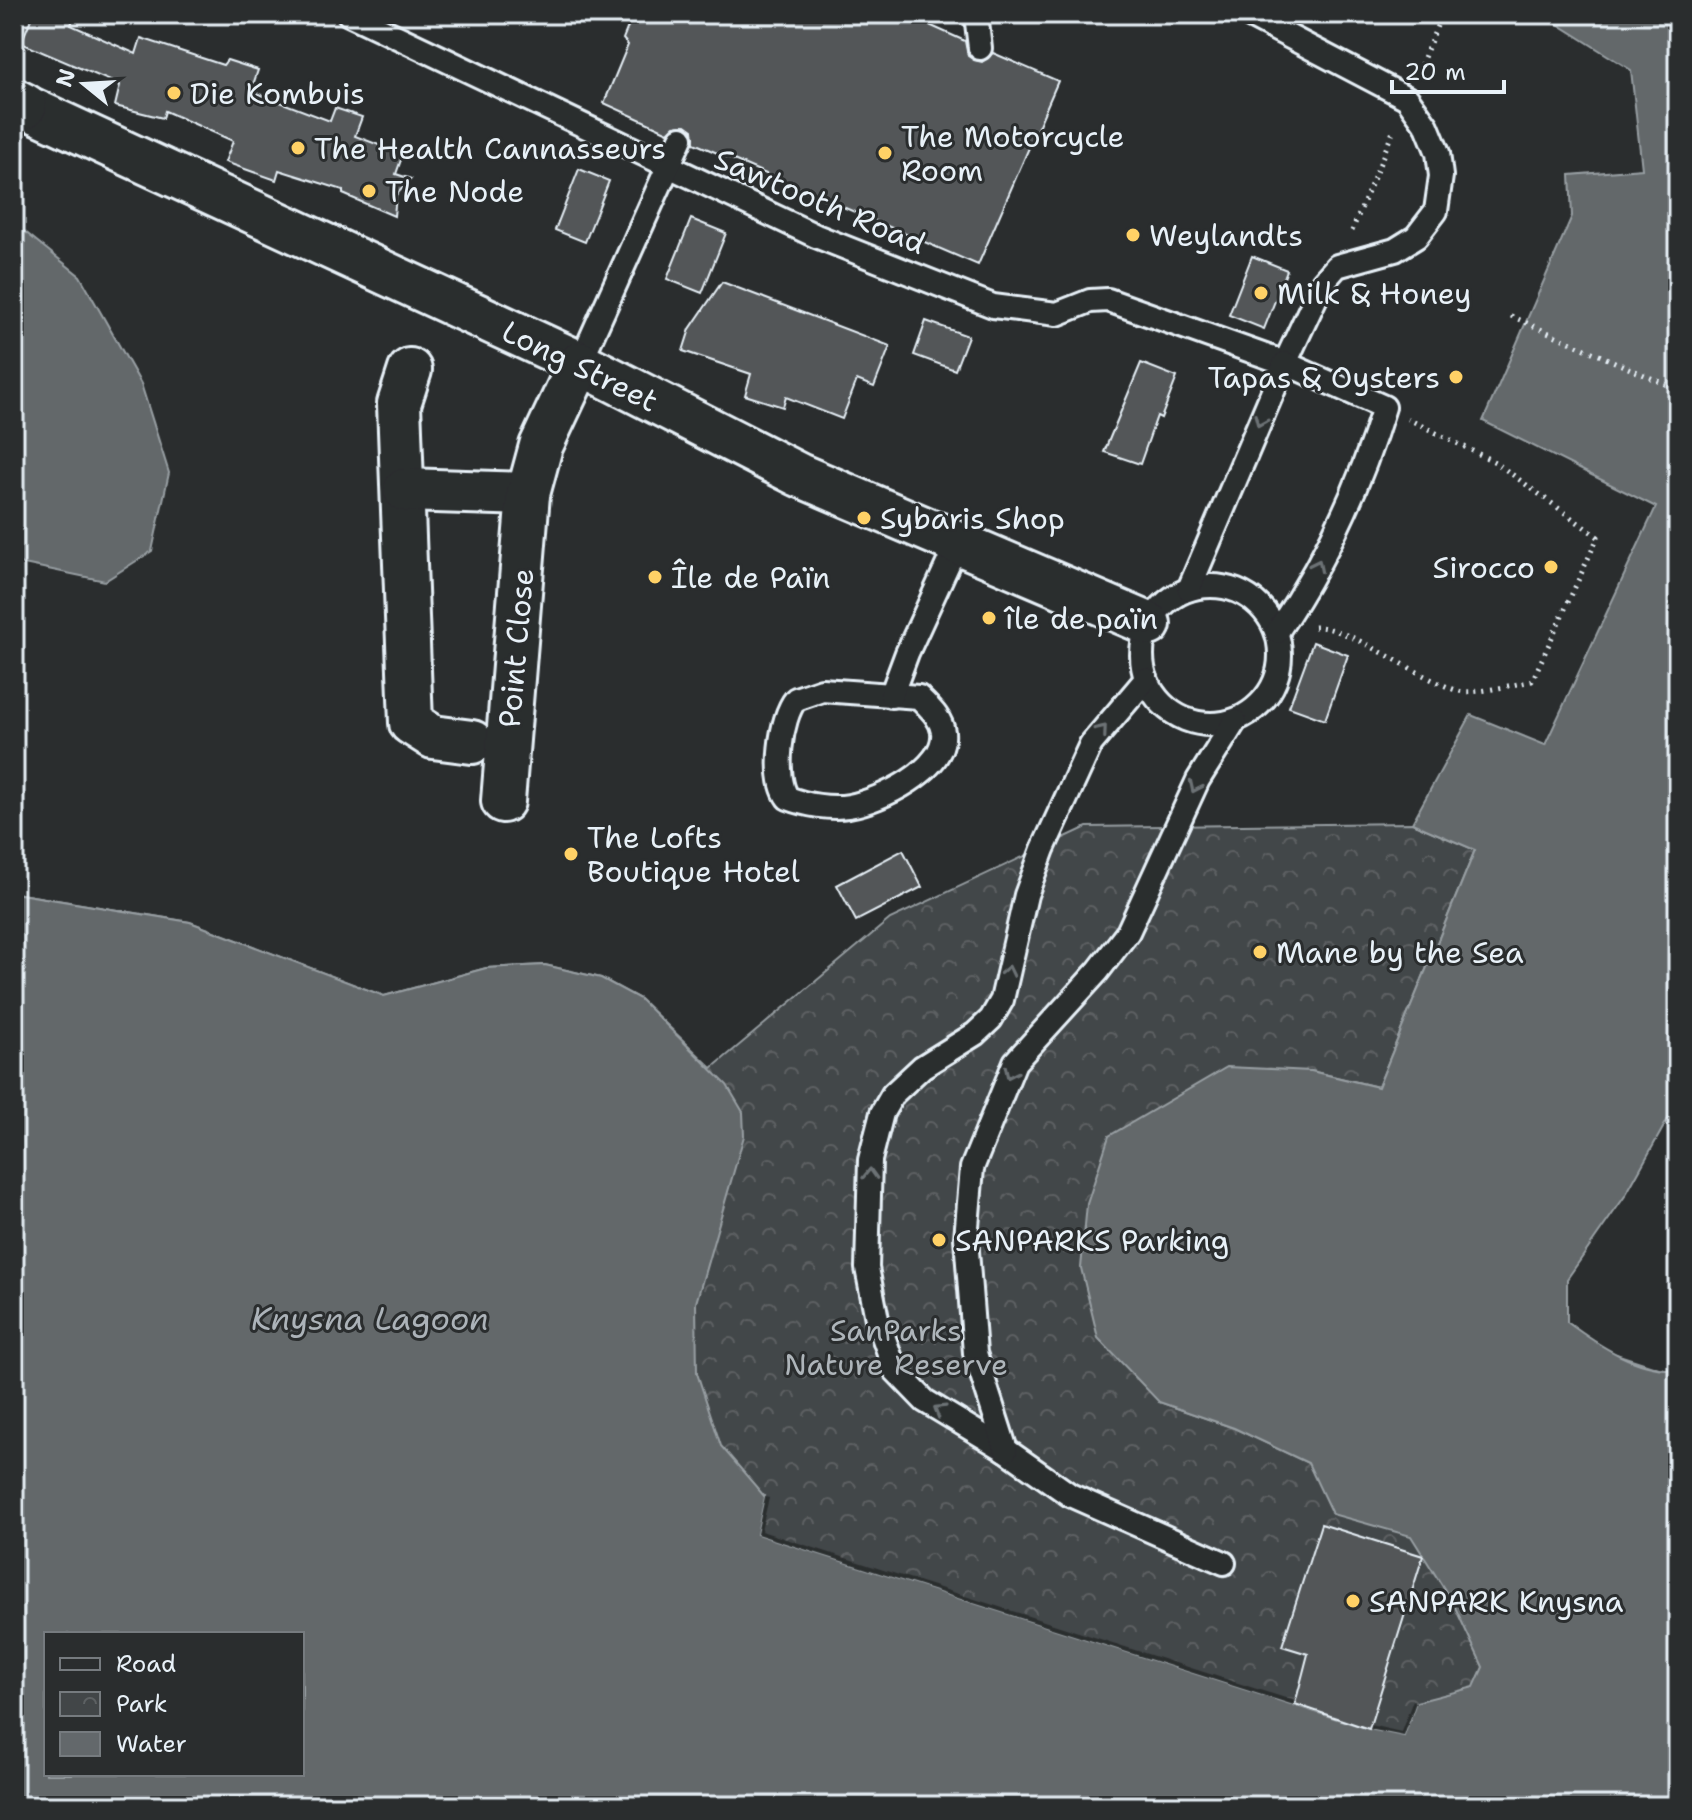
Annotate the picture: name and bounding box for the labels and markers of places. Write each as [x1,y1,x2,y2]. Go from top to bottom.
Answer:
place label: Die Kombuis [190,73,365,114]
marker: Die Kombuis [165,84,183,102]
place label: The Motorcycle Room [901,116,1125,191]
place label: The Health Cannasseurs [314,128,666,169]
marker: The Health Cannasseurs [289,139,307,157]
marker: The Motorcycle Room [876,144,894,162]
place label: The Node [385,171,524,212]
marker: The Node [360,182,378,200]
place label: Weylandts [1149,215,1303,256]
marker: Weylandts [1124,226,1142,244]
place label: Milk & Honey [1277,273,1472,314]
marker: Milk & Honey [1252,284,1270,302]
place label: Tapas & Oysters [1208,357,1440,398]
marker: Tapas & Oysters [1447,368,1465,386]
place label: Sybaris Shop [880,498,1065,539]
marker: Sybaris Shop [855,509,873,527]
place label: Sirocco [1433,547,1535,588]
place label: Île de Païn [671,557,830,598]
marker: Sirocco [1542,558,1560,576]
marker: Île de Païn [646,568,664,586]
place label: île de païn [1003,598,1158,639]
marker: île de païn [980,609,998,627]
place label: The Lofts Boutique Hotel [587,817,800,892]
marker: The Lofts Boutique Hotel [562,845,580,863]
place label: Mane by the Sea [1276,932,1524,973]
marker: Mane by the Sea [1251,943,1269,961]
place label: SANPARKS Parking [955,1220,1229,1261]
marker: SANPARKS Parking [930,1231,948,1249]
place label: SANPARK Knysna [1369,1581,1624,1622]
marker: SANPARK Knysna [1344,1592,1362,1610]

